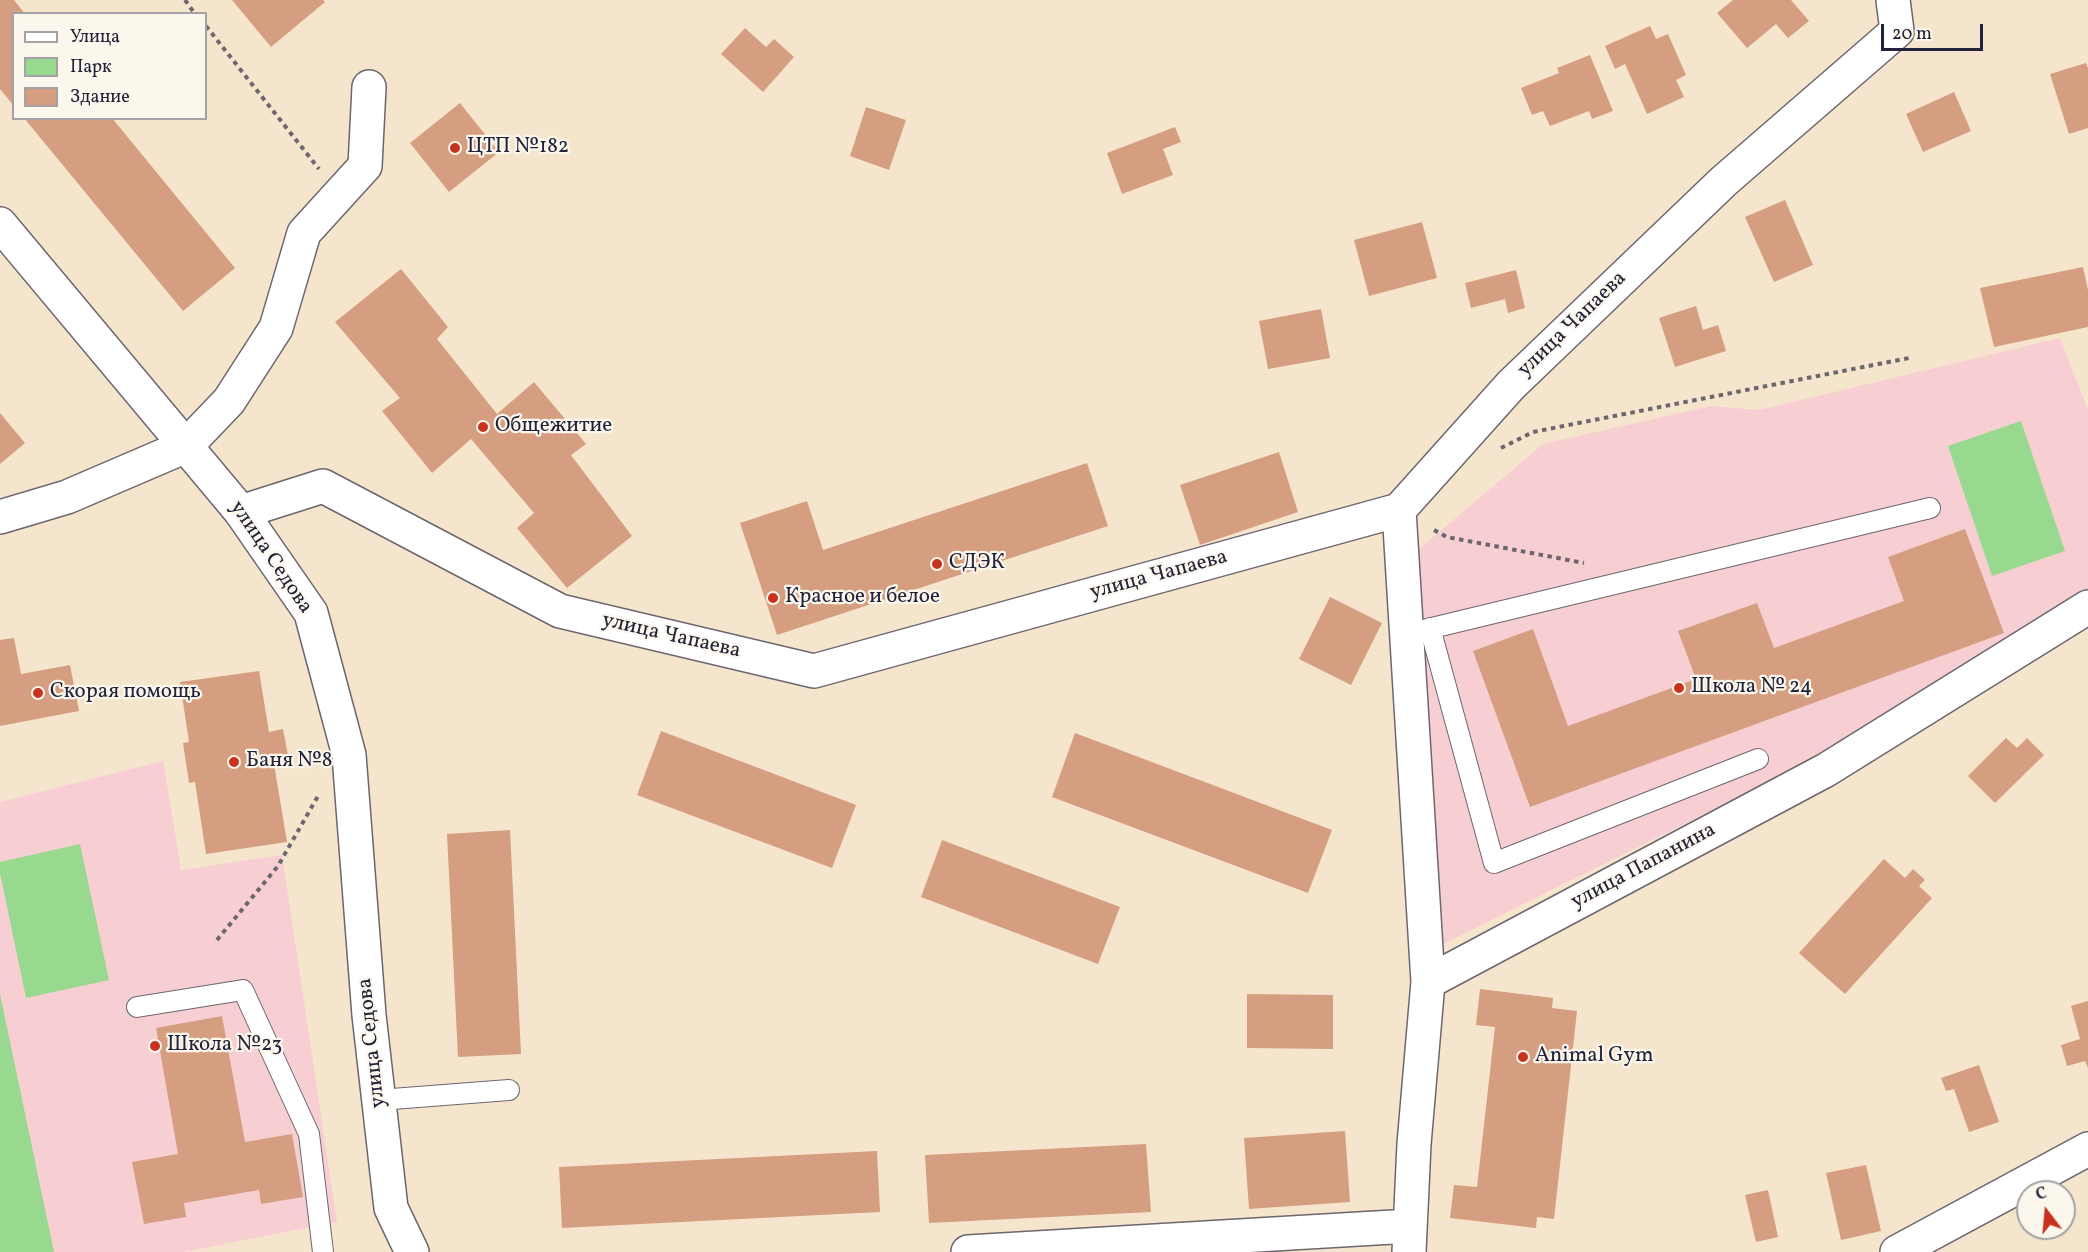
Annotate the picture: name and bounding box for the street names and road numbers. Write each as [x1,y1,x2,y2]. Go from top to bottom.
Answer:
street label: улица Чапаева [1513,267,1633,383]
street label: улица Седова [223,497,317,619]
street label: улица Чапаева [1087,546,1231,606]
street label: улица Чапаева [599,609,743,665]
street label: улица Папанина [1567,818,1721,916]
street label: улица Седова [354,977,392,1109]

